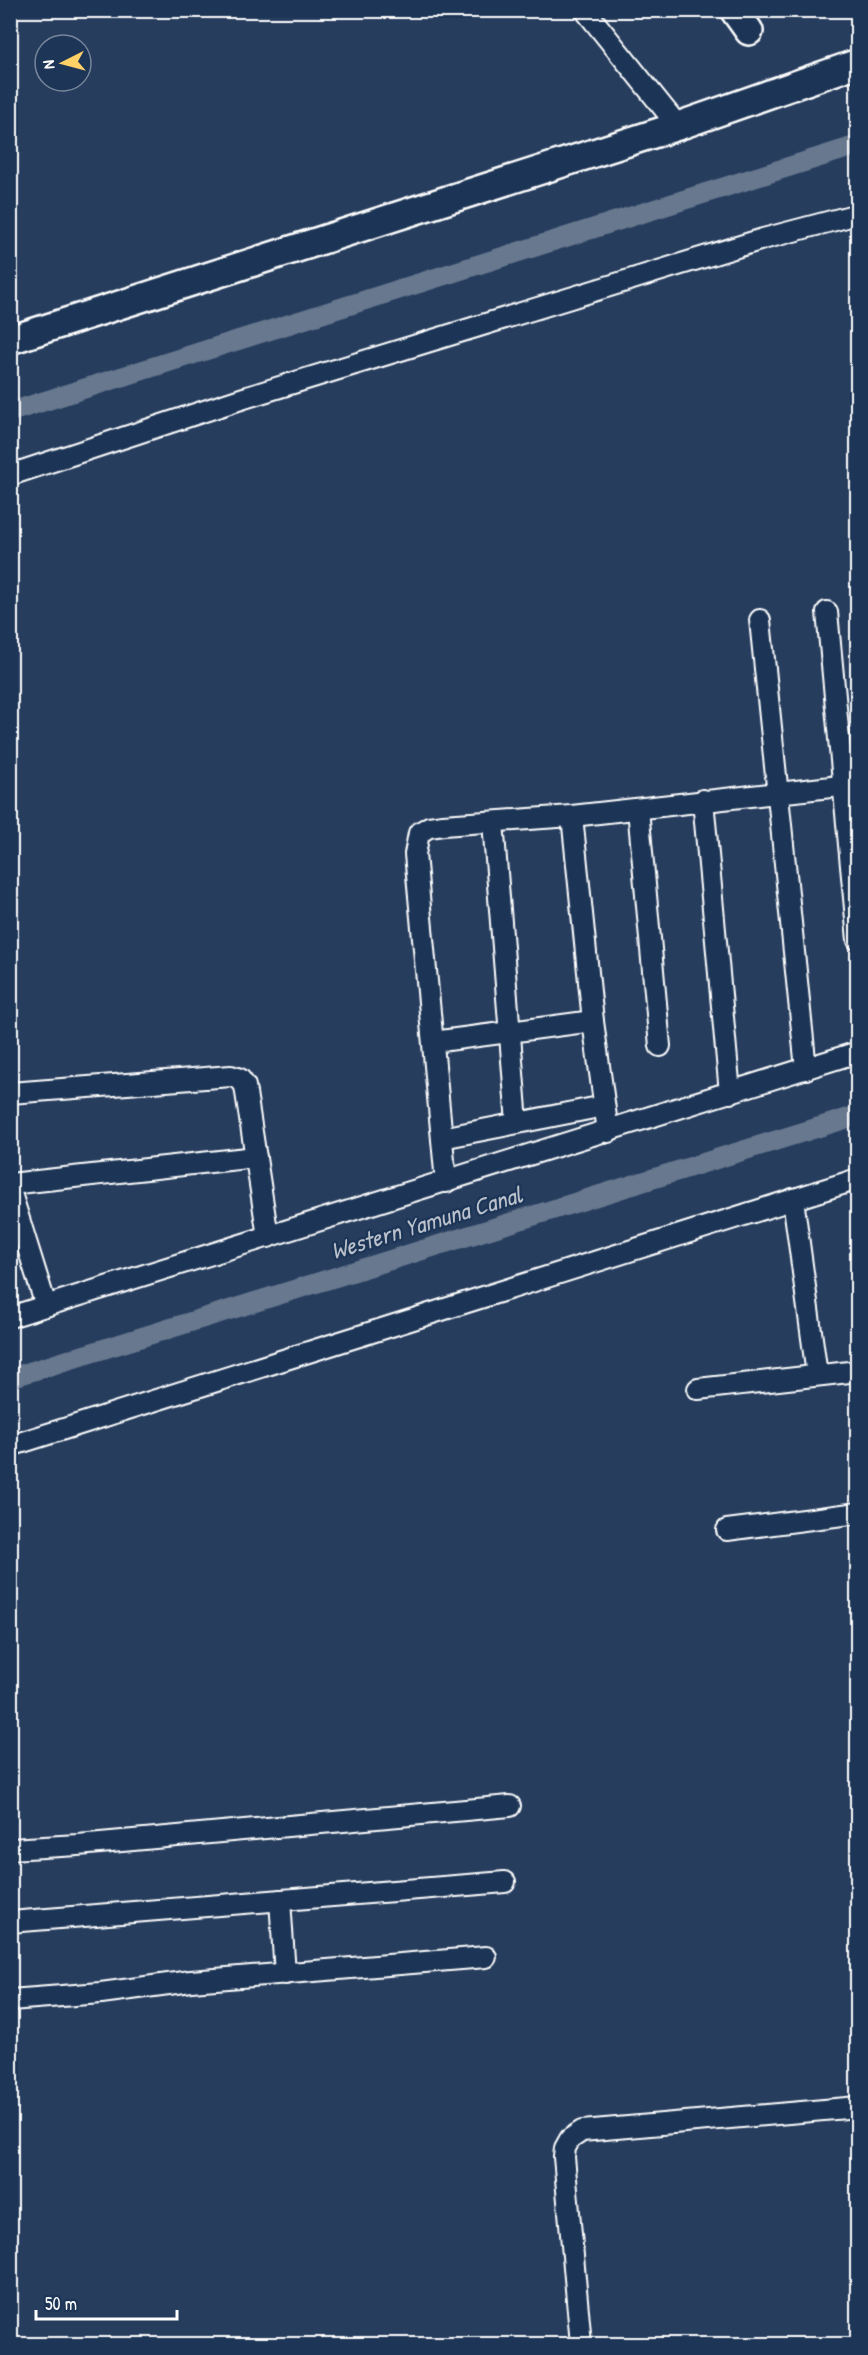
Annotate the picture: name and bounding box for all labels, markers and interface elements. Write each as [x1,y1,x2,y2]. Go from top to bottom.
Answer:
north arrow [33,33,93,93]
text: N [37,59,59,70]
water label: Western Yamuna Canal [327,1177,527,1266]
scale bar [36,2283,177,2321]
text: 50 m [45,2291,77,2316]

